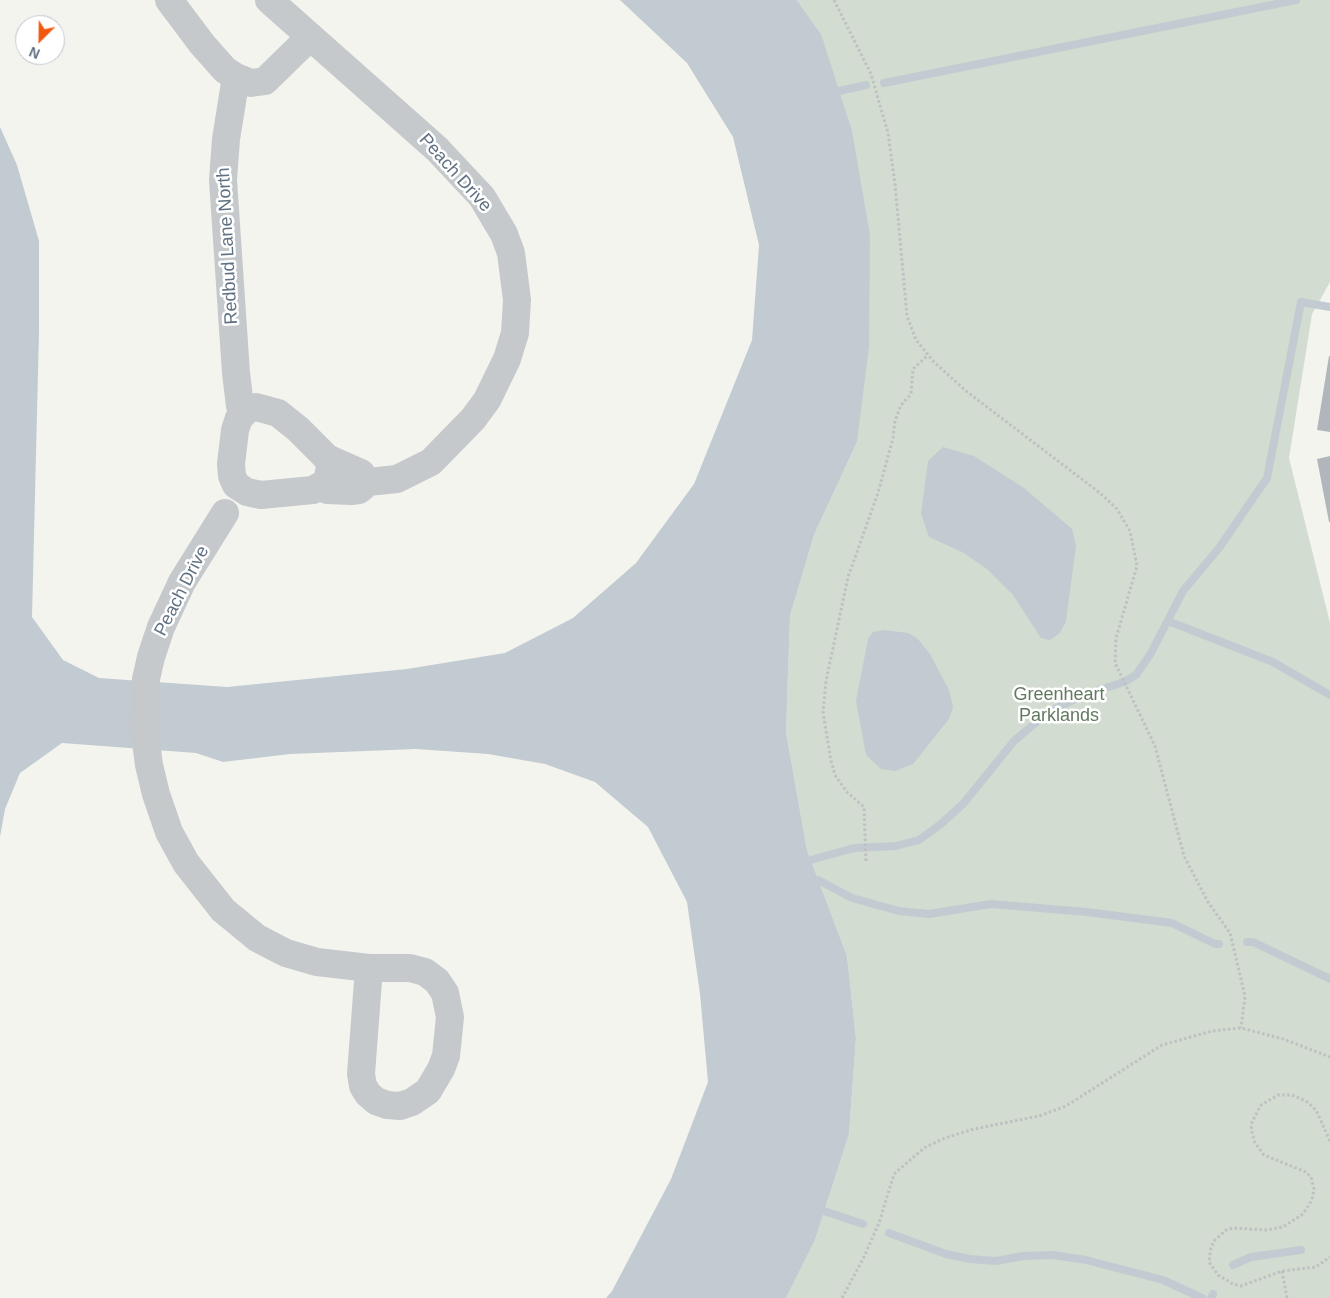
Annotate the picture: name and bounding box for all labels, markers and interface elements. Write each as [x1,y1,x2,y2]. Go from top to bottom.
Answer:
north arrow [15,15,65,65]
text: N [27,44,42,62]
street label: Peach Drive [414,129,496,217]
street label: Redbud Lane North [213,167,243,325]
street label: Peach Drive [150,542,214,640]
park label: Greenheart Parklands [1013,684,1105,726]

